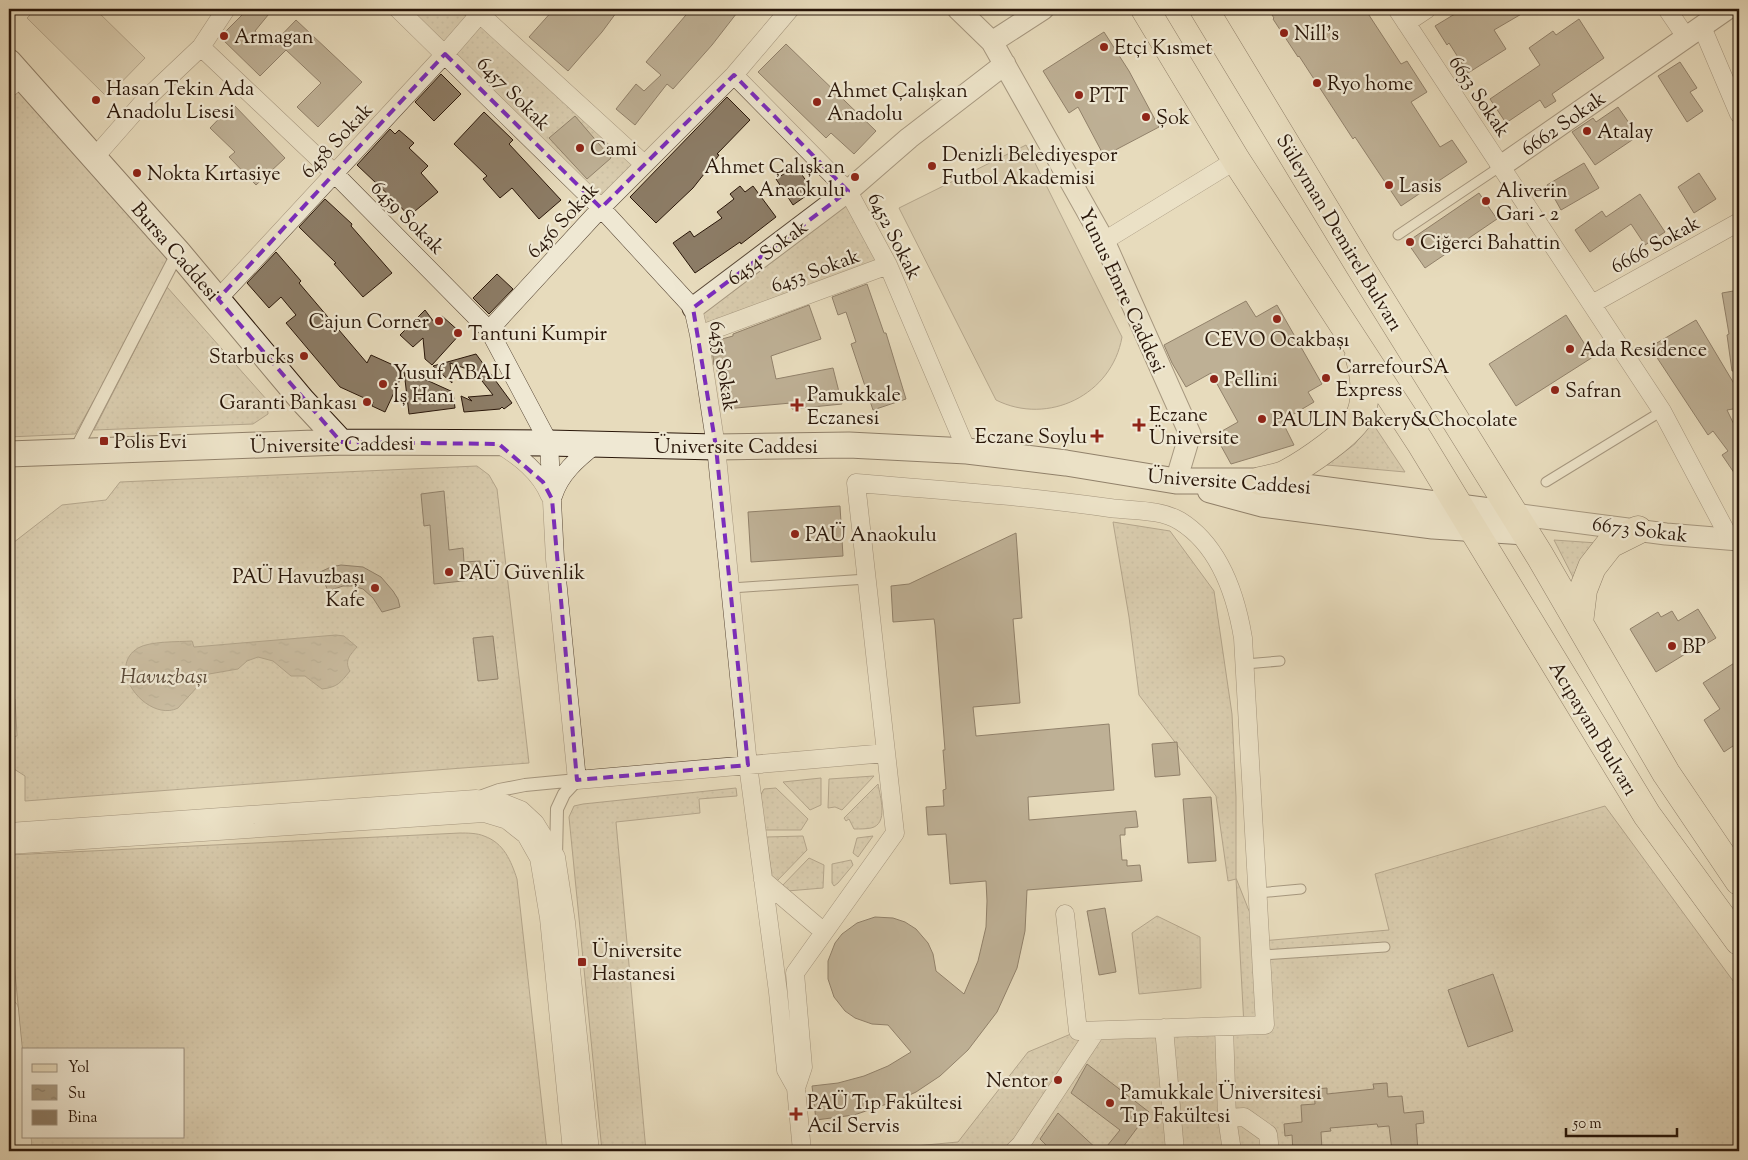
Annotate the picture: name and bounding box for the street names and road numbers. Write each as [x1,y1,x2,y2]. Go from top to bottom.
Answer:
street label: 6457 Sokak [469,51,556,139]
street label: 6653 Sokak [1440,51,1516,144]
street label: 6662 Sokak [1516,85,1613,165]
street label: 6458 Sokak [295,97,381,186]
street label: Süleyman Demirel Bulvarı [1267,129,1409,338]
street label: 6459 Sokak [363,175,450,262]
street label: 6456 Sokak [521,177,607,266]
street label: 6452 Sokak [859,189,927,286]
street label: Bursa Caddesi [123,197,226,309]
street label: Yunus Emre Caddesi [1070,204,1172,379]
street label: 6666 Sokak [1606,210,1706,283]
street label: 6454 Sokak [722,214,815,294]
street label: 6453 Sokak [767,243,864,302]
street label: 6455 Sokak [700,319,743,414]
street label: Üniversite Caddesi [250,430,415,462]
street label: Üniversite Caddesi [654,433,818,463]
street label: Üniversite Caddesi [1146,462,1312,504]
street label: 6673 Sokak [1590,511,1689,552]
street label: Acıpayam Bulvarı [1540,657,1644,802]

